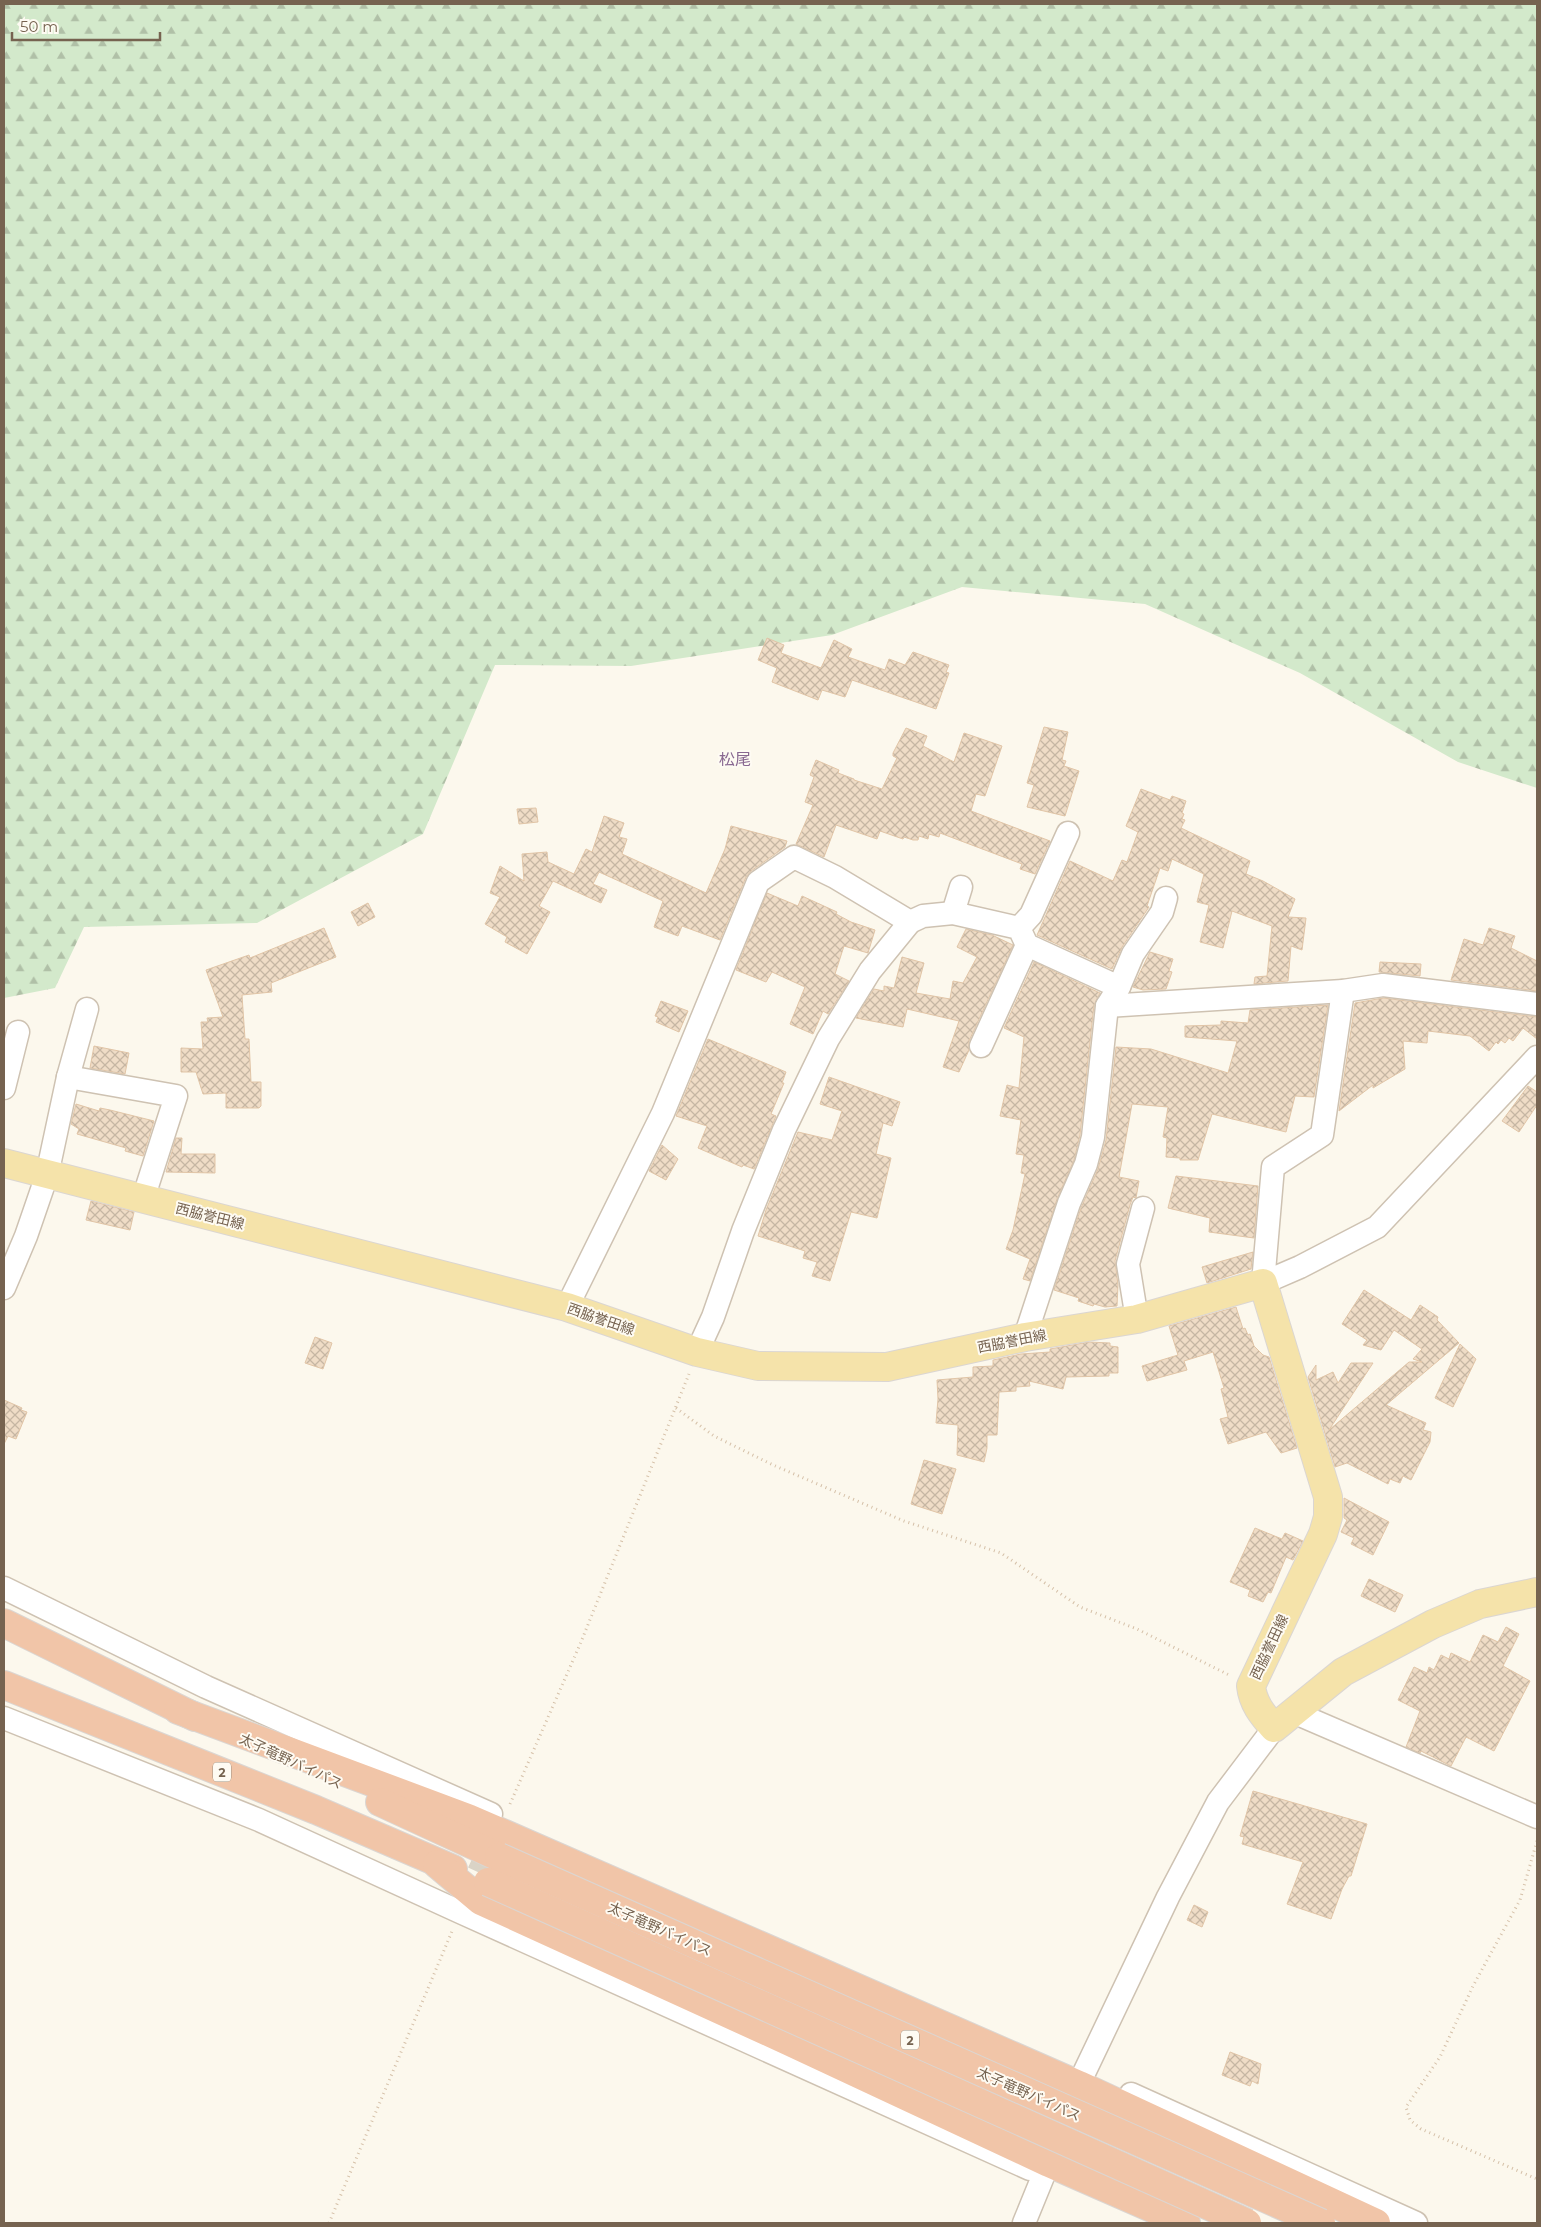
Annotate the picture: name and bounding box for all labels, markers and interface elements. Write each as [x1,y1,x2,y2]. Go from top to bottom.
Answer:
scale bar [12,10,160,42]
text: 50 m [20,17,58,36]
district label: 松尾 [719,750,751,769]
street label: 西脇誉田線 [174,1199,246,1233]
street label: 西脇誉田線 [565,1299,637,1339]
street label: 西脇誉田線 [976,1325,1048,1357]
street label: 西脇誉田線 [1246,1611,1292,1683]
street label: 太子竜野バイパス [237,1729,345,1793]
road number: 2 [213,1762,231,1781]
street label: 太子竜野バイパス [605,1898,715,1960]
road number: 2 [901,2030,919,2050]
street label: 太子竜野バイパス [974,2063,1084,2125]

